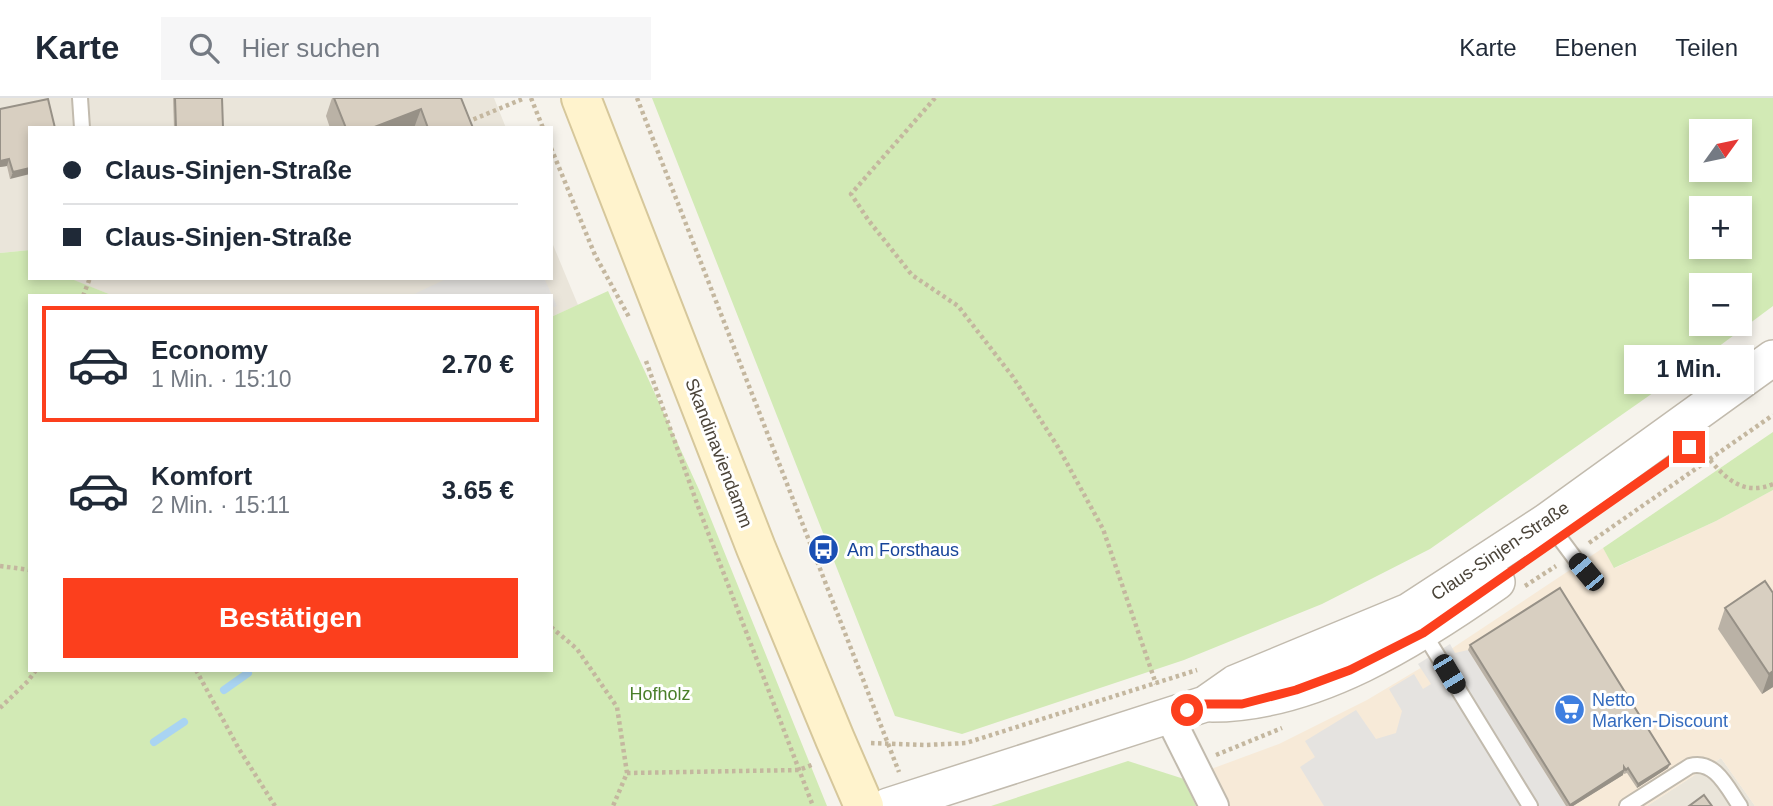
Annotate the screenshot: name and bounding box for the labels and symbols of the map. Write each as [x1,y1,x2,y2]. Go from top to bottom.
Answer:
north arrow [1689,119,1752,182]
callout: 1 Min. [1624,345,1754,394]
street label: Skandinaviendamm [681,376,757,530]
route end [1673,431,1705,463]
street label: Claus-Sinjen-Straße [1427,497,1573,605]
bus stop icon: Am Forsthaus [807,533,841,567]
place label: Am Forsthaus [847,540,959,560]
car [1565,549,1608,595]
car [1430,651,1469,697]
park label: Hofholz [629,684,691,704]
place label: Netto Marken-Discount [1592,690,1728,731]
supermarket icon: Netto Marken-Discount [1552,693,1586,727]
route start [1171,694,1203,726]

